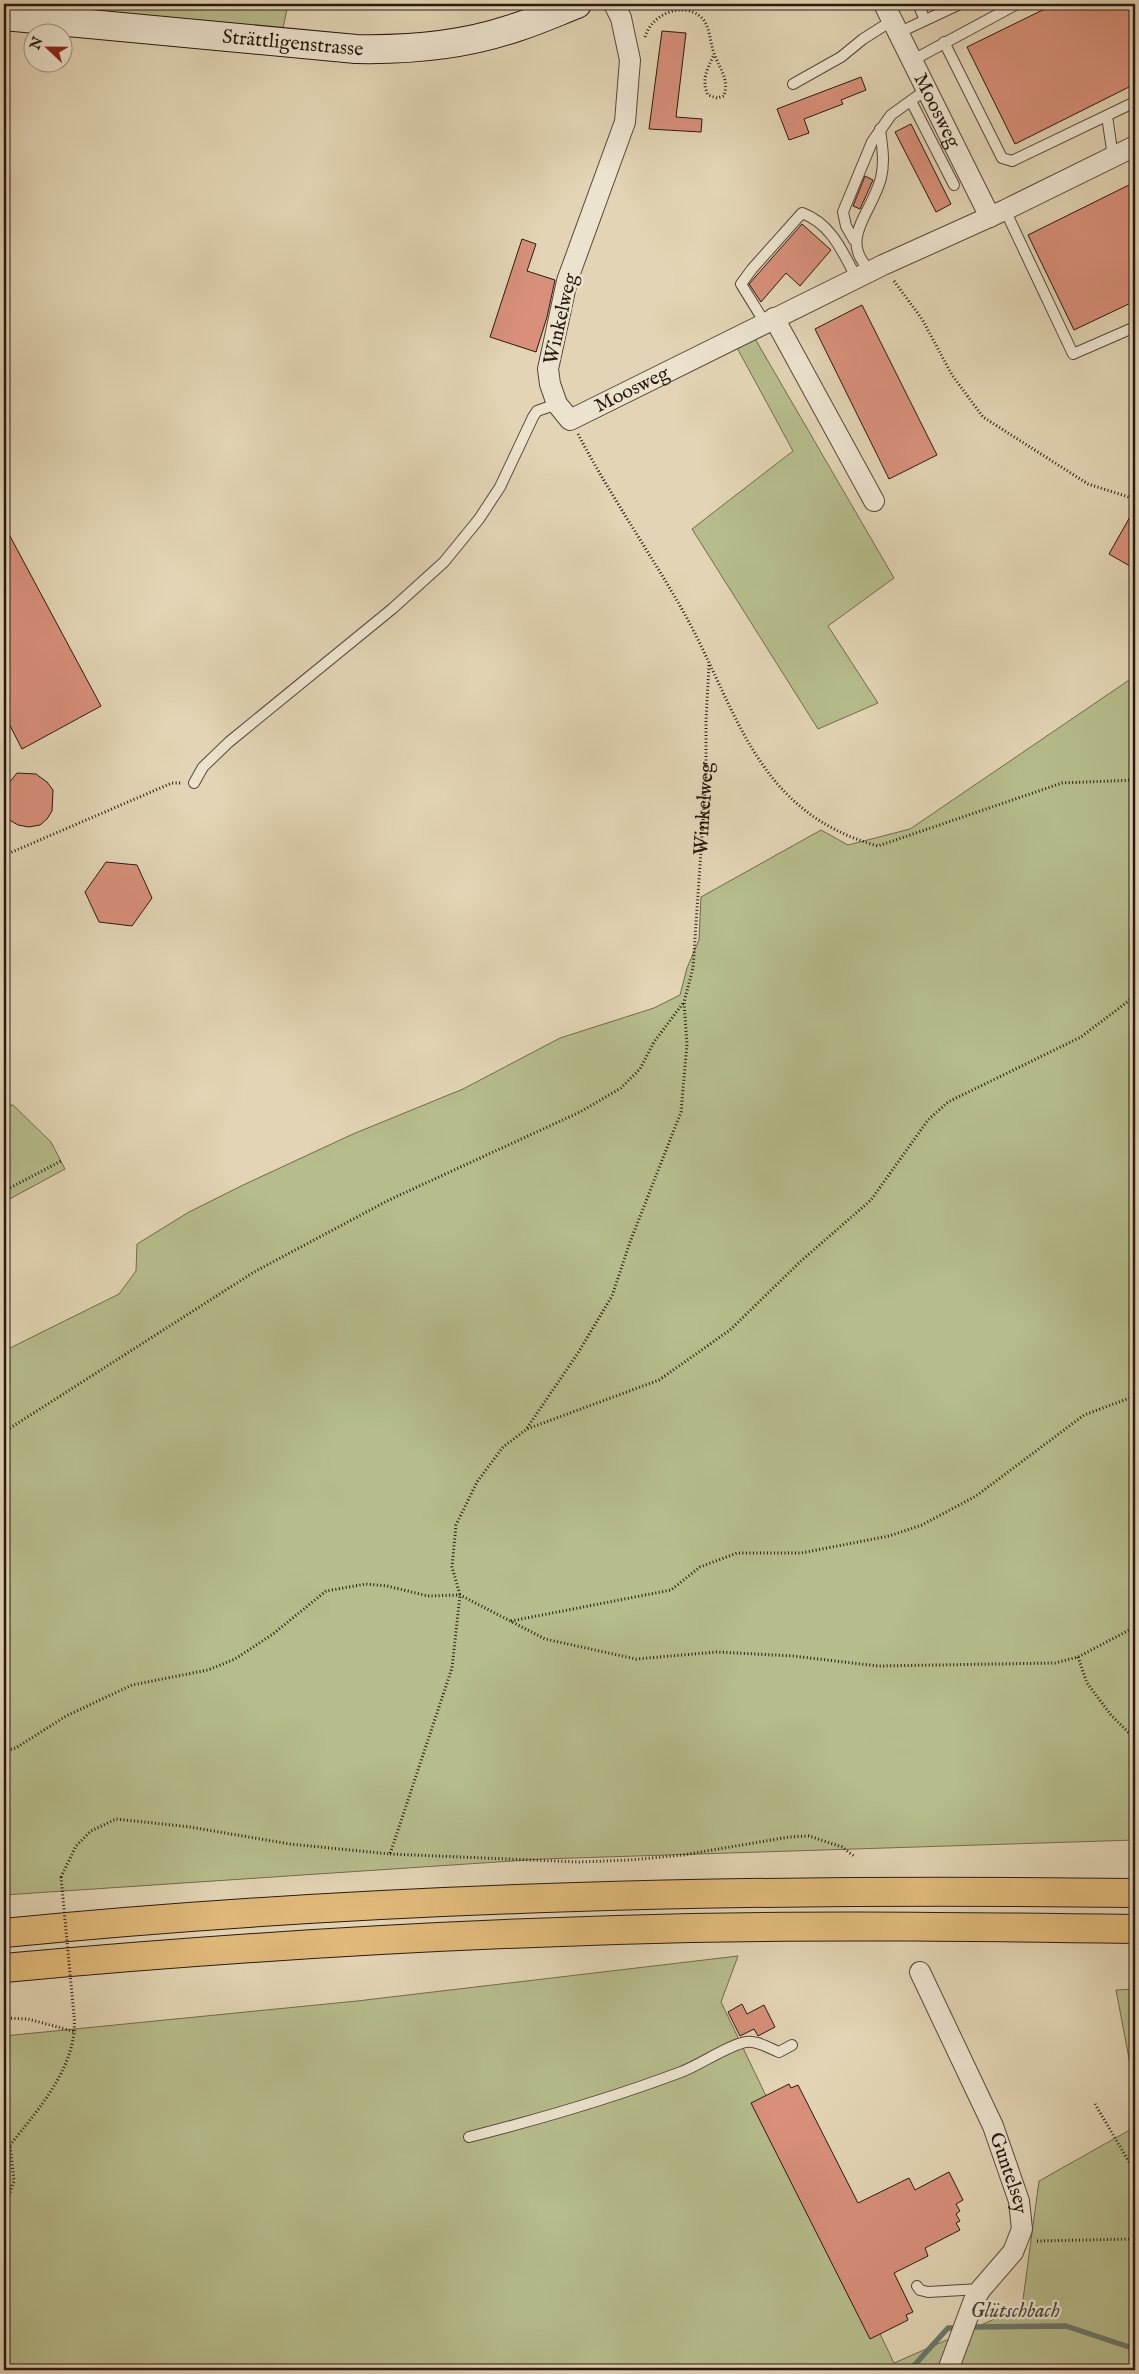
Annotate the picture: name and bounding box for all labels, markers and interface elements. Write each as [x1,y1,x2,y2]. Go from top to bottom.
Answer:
north arrow [22,22,72,72]
street label: Strättligenstrasse [221,24,363,62]
text: N [26,35,47,53]
street label: Moosweg [908,69,967,153]
street label: Winkelweg [538,270,584,367]
street label: Moosweg [590,360,674,418]
street label: Winkelweg [688,761,719,856]
street label: Guntelsey [984,2129,1033,2215]
water label: Glütschbach [970,2298,1060,2325]

